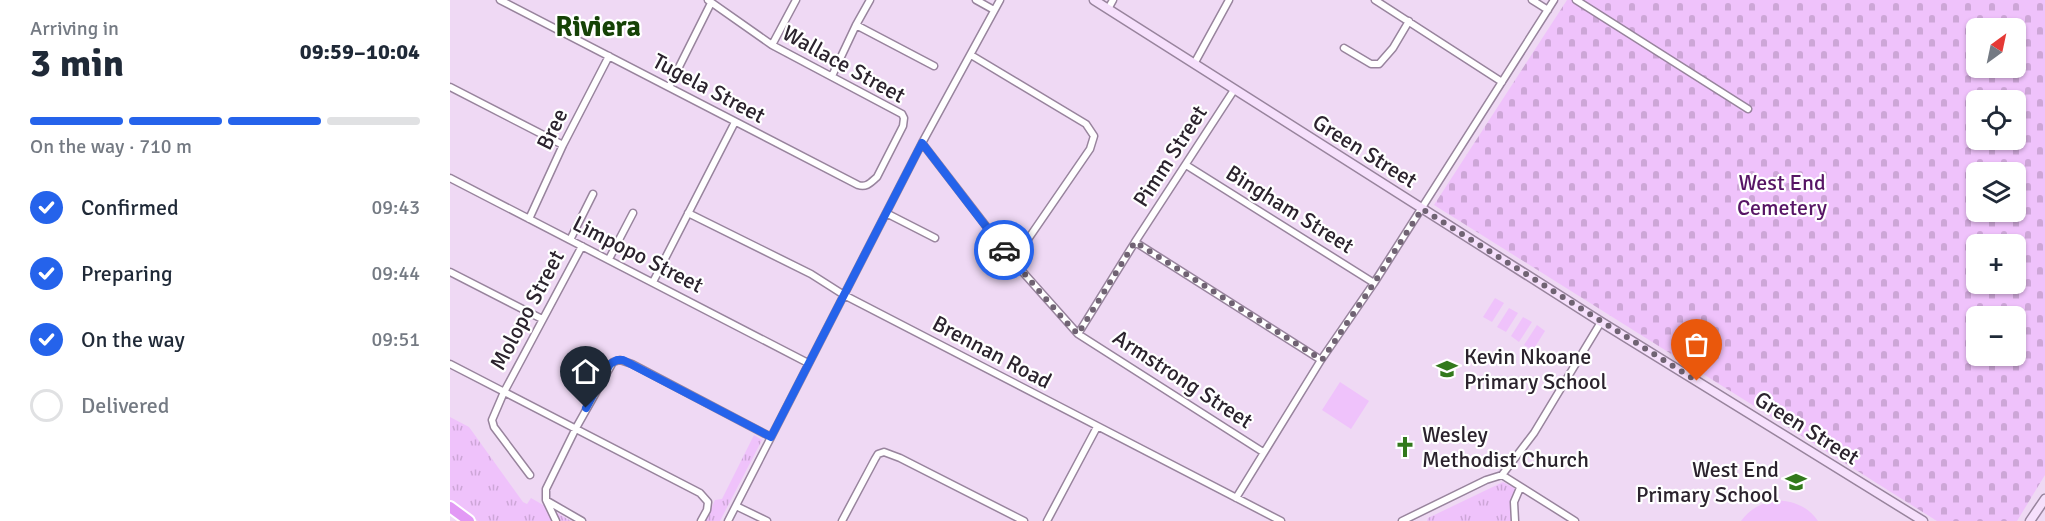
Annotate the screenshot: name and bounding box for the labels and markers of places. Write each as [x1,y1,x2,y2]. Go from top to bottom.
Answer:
pin [1671,319,1722,381]
place label: Kevin Nkoane Primary School [1464,343,1607,395]
pin [560,346,611,408]
school or university icon: Kevin Nkoane Primary School [1435,357,1459,381]
place label: Wesley Methodist Church [1422,421,1589,473]
church icon: Wesley Methodist Church [1393,435,1417,459]
place label: West End Primary School [1636,456,1779,508]
school or university icon: West End Primary School [1784,470,1808,494]

